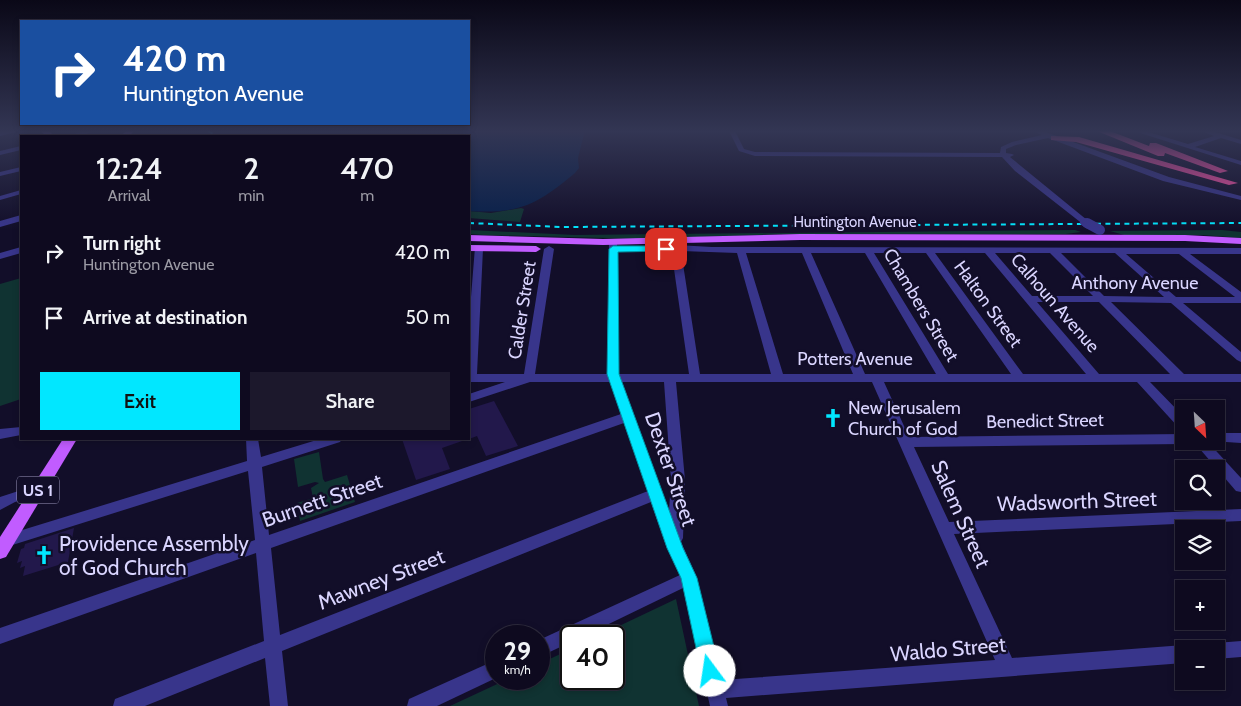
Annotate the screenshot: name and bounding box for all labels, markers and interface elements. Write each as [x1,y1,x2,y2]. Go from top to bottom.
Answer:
text: 420 m [123,37,226,80]
icon: right [40,40,105,105]
text: Huntington Avenue [123,80,304,107]
text: 12:24 [96,150,163,187]
text: 2 [243,150,259,187]
text: 470 [340,150,394,187]
text: Arrival [108,186,150,205]
text: min [238,186,265,205]
text: m [360,186,374,205]
street label: Huntington Avenue [793,213,917,231]
pin [645,228,687,270]
text: Turn right [83,232,161,255]
icon: arrive [652,235,680,263]
icon: right [40,239,68,267]
text: 420 m [395,241,450,264]
street label: Chambers Street [879,245,963,365]
street label: Calhoun Avenue [1006,249,1104,357]
text: Huntington Avenue [83,255,214,274]
street label: Halton Street [949,256,1027,352]
street label: Calder Street [503,259,541,361]
street label: Anthony Avenue [1072,272,1198,294]
icon: arrive [40,304,68,332]
text: Arrive at destination [83,306,247,329]
text: 50 m [406,306,450,329]
street label: Potters Avenue [797,348,913,370]
button: Exit [40,372,240,430]
button: Share [250,372,450,430]
place label: New Jerusalem Church of God [848,397,961,440]
north arrow [1175,400,1225,450]
map controls [1175,400,1225,690]
church icon: New Jerusalem Church of God [822,407,844,429]
street label: Dexter Street [640,409,702,529]
street label: Benedict Street [986,409,1104,433]
street label: Salem Street [926,456,996,572]
button: search [1175,460,1225,510]
street label: Burnett Street [259,468,385,532]
road number: US 1 [17,476,59,504]
street label: Wadsworth Street [997,486,1157,516]
button: layers [1175,520,1225,570]
place label: Providence Assembly of God Church [59,531,249,580]
street label: Mawney Street [314,543,448,615]
church icon: Providence Assembly of God Church [33,544,55,566]
button: + [1175,580,1225,630]
speed limit sign: 40 [560,625,625,690]
street label: Waldo Street [889,631,1007,667]
text: 29 [504,636,531,666]
button: − [1175,640,1225,690]
position arrow [683,644,735,696]
text: km/h [504,662,531,677]

